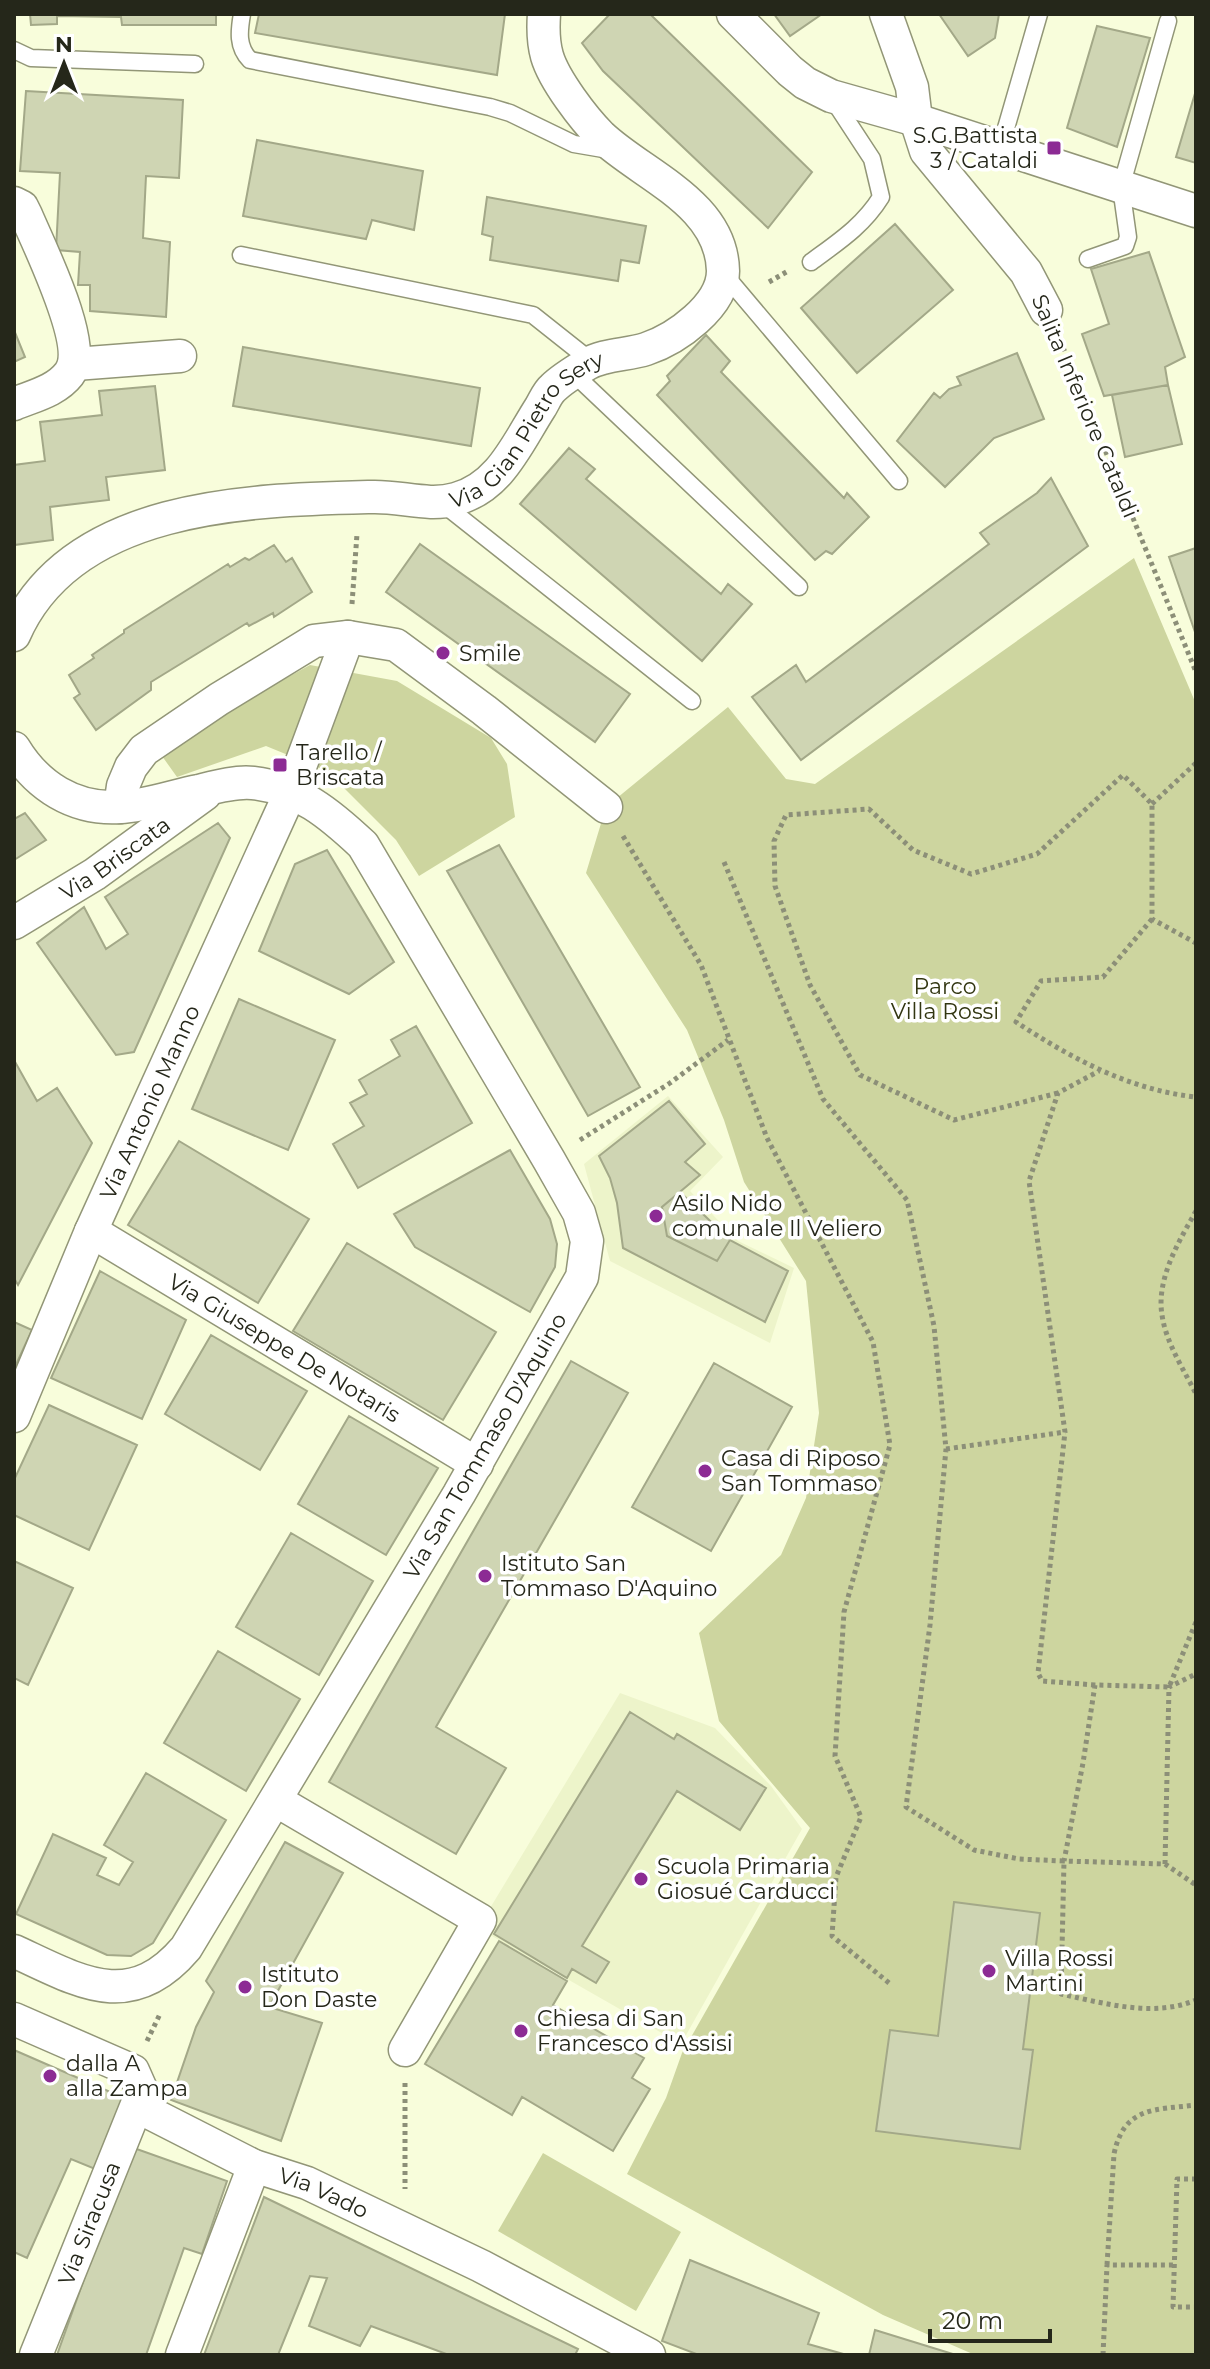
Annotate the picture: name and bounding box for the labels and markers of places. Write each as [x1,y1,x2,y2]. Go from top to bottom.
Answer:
place label: S.G.Battista 3 / Cataldi [913,122,1038,174]
marker: S.G.Battista 3 / Cataldi [1045,139,1063,157]
place label: Smile [459,640,521,667]
marker: Smile [434,644,452,662]
place label: Tarello / Briscata [296,739,385,791]
marker: Tarello / Briscata [271,756,289,774]
place label: Asilo Nido comunale Il Veliero [672,1190,882,1242]
marker: Asilo Nido comunale Il Veliero [647,1207,665,1225]
place label: Casa di Riposo San Tommaso [721,1445,881,1497]
marker: Casa di Riposo San Tommaso [696,1462,714,1480]
place label: Istituto San Tommaso D'Aquino [501,1550,717,1602]
marker: Istituto San Tommaso D'Aquino [476,1567,494,1585]
place label: Scuola Primaria Giosué Carducci [657,1853,835,1905]
marker: Scuola Primaria Giosué Carducci [632,1870,650,1888]
place label: Villa Rossi Martini [1005,1945,1114,1997]
place label: Istituto Don Daste [261,1961,377,2013]
marker: Villa Rossi Martini [980,1962,998,1980]
marker: Istituto Don Daste [236,1978,254,1996]
place label: Chiesa di San Francesco d'Assisi [537,2005,733,2057]
marker: Chiesa di San Francesco d'Assisi [512,2022,530,2040]
place label: dalla A alla Zampa [66,2050,188,2102]
marker: dalla A alla Zampa [41,2067,59,2085]

